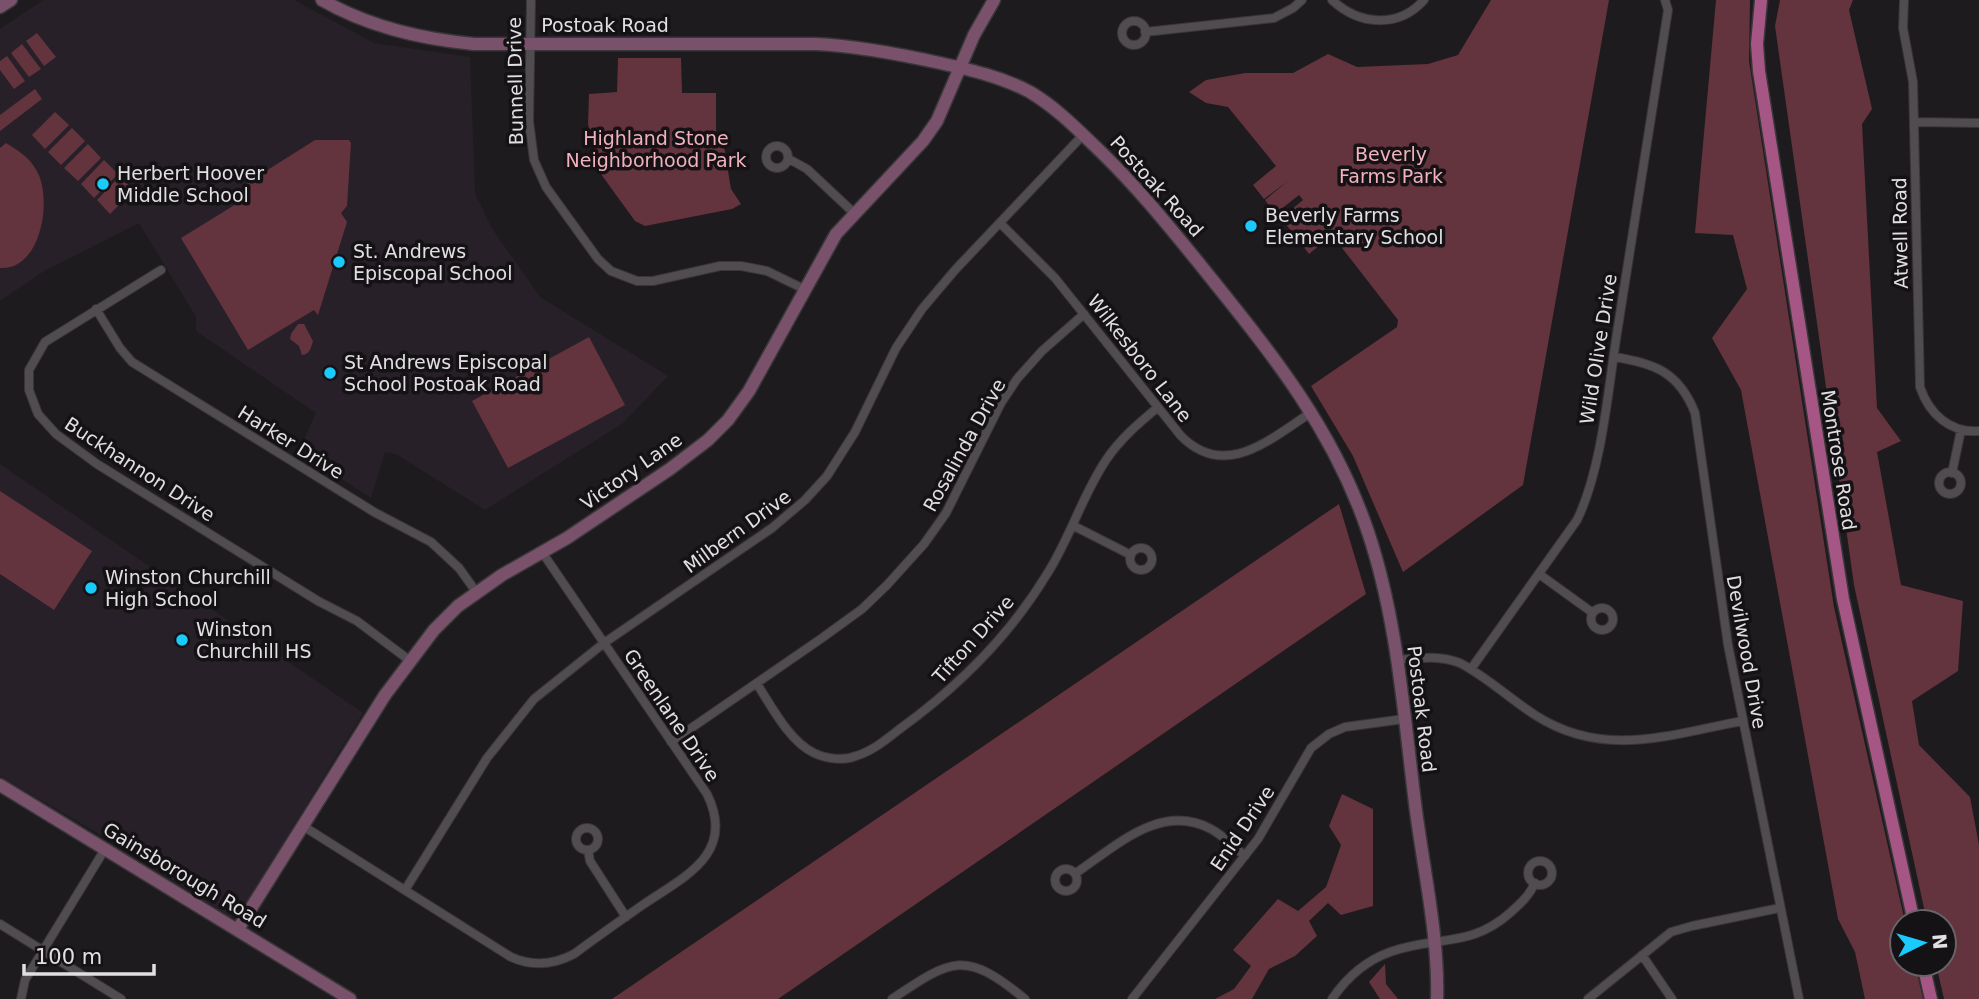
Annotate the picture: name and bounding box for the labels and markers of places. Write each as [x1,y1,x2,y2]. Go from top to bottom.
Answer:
place label: Herbert Hoover Middle School [117,162,264,206]
marker: Herbert Hoover Middle School [95,176,111,192]
place label: Beverly Farms Elementary School [1265,204,1443,248]
marker: Beverly Farms Elementary School [1243,218,1259,234]
place label: St. Andrews Episcopal School [353,240,512,284]
marker: St. Andrews Episcopal School [331,254,347,270]
place label: St Andrews Episcopal School Postoak Road [344,351,548,395]
marker: St Andrews Episcopal School Postoak Road [322,365,338,381]
place label: Winston Churchill High School [105,566,271,610]
marker: Winston Churchill High School [83,580,99,596]
place label: Winston Churchill HS [196,618,311,662]
marker: Winston Churchill HS [174,632,190,648]

